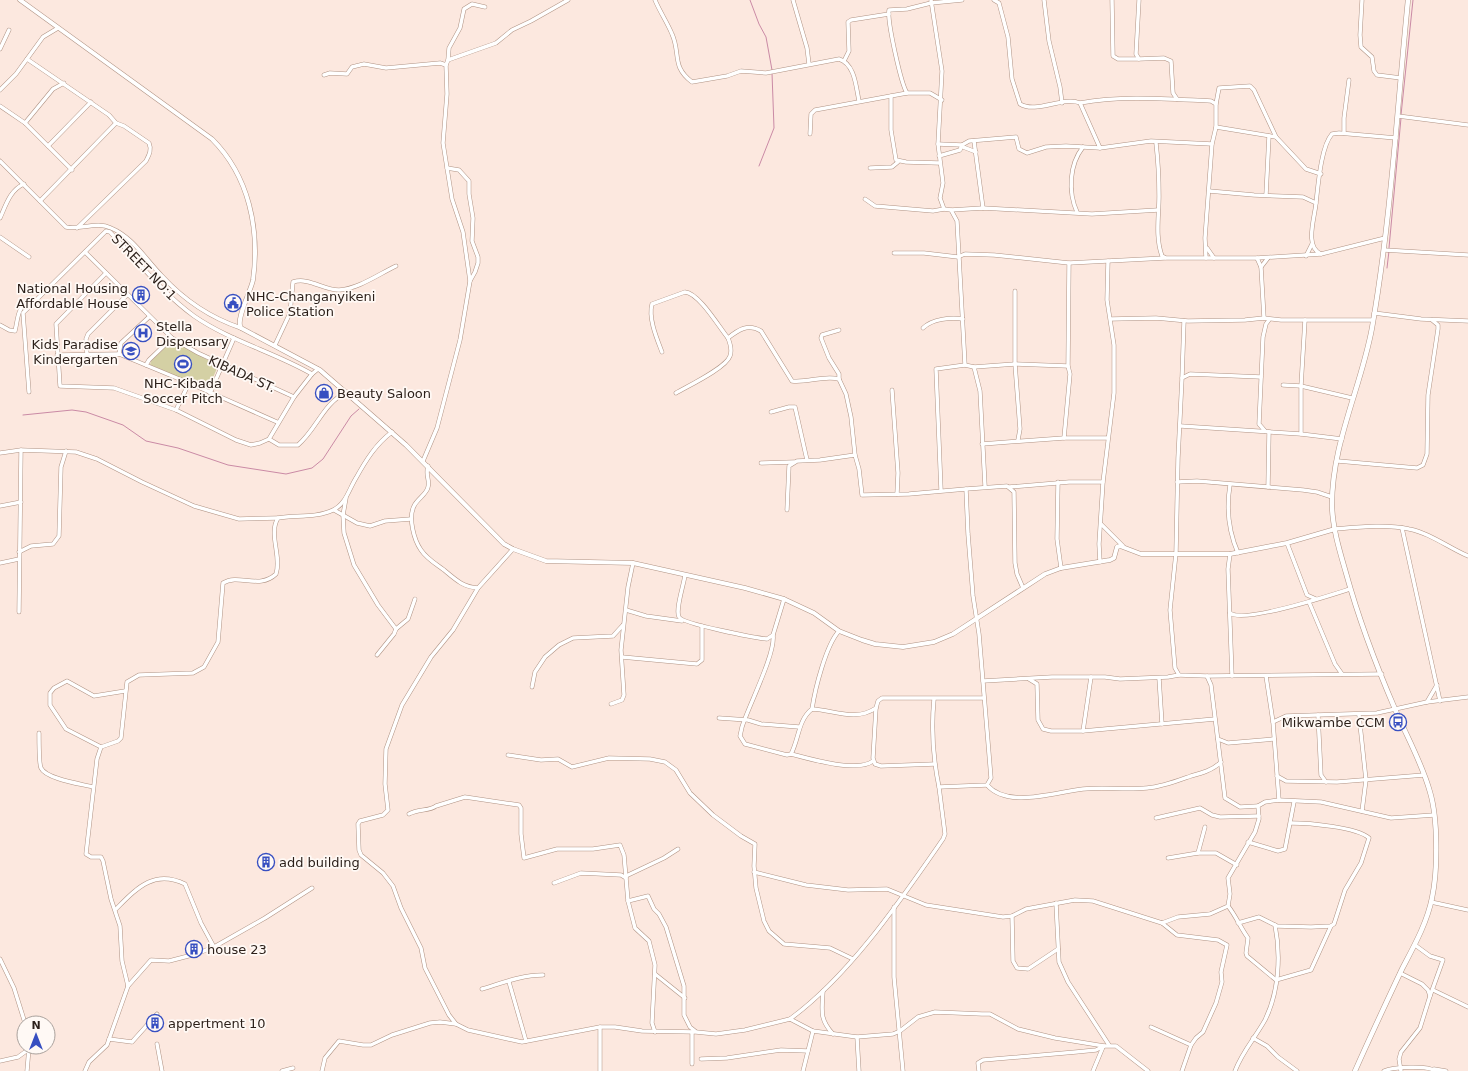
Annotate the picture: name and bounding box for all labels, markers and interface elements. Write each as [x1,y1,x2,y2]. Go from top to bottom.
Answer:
street label: STREET NO:1 [109,231,179,303]
place label: National Housing Affordable House [16,281,128,311]
building icon: National Housing Affordable House [131,285,151,305]
place label: NHC-Changanyikeni Police Station [246,289,375,319]
public building icon: NHC-Changanyikeni Police Station [223,293,243,313]
place label: Stella Dispensary [156,319,229,349]
hospital icon: Stella Dispensary [133,323,153,343]
place label: Kids Paradise Kindergarten [32,337,118,367]
school or university icon: Kids Paradise Kindergarten [121,341,141,361]
street label: KIBADA ST. [206,353,278,395]
sports icon: NHC-Kibada Soccer Pitch [173,354,193,374]
place label: NHC-Kibada Soccer Pitch [143,376,223,406]
shop icon: Beauty Saloon [314,383,334,403]
place label: Beauty Saloon [337,386,431,401]
bus stop icon: Mikwambe CCM [1388,712,1408,732]
place label: Mikwambe CCM [1282,715,1385,730]
building icon: add building [256,852,276,872]
place label: add building [279,855,360,870]
building icon: house 23 [184,939,204,959]
place label: house 23 [207,942,267,957]
building icon: appertment 10 [145,1013,165,1033]
north arrow [16,1015,56,1055]
place label: appertment 10 [168,1016,266,1031]
text: N [31,1019,41,1032]

